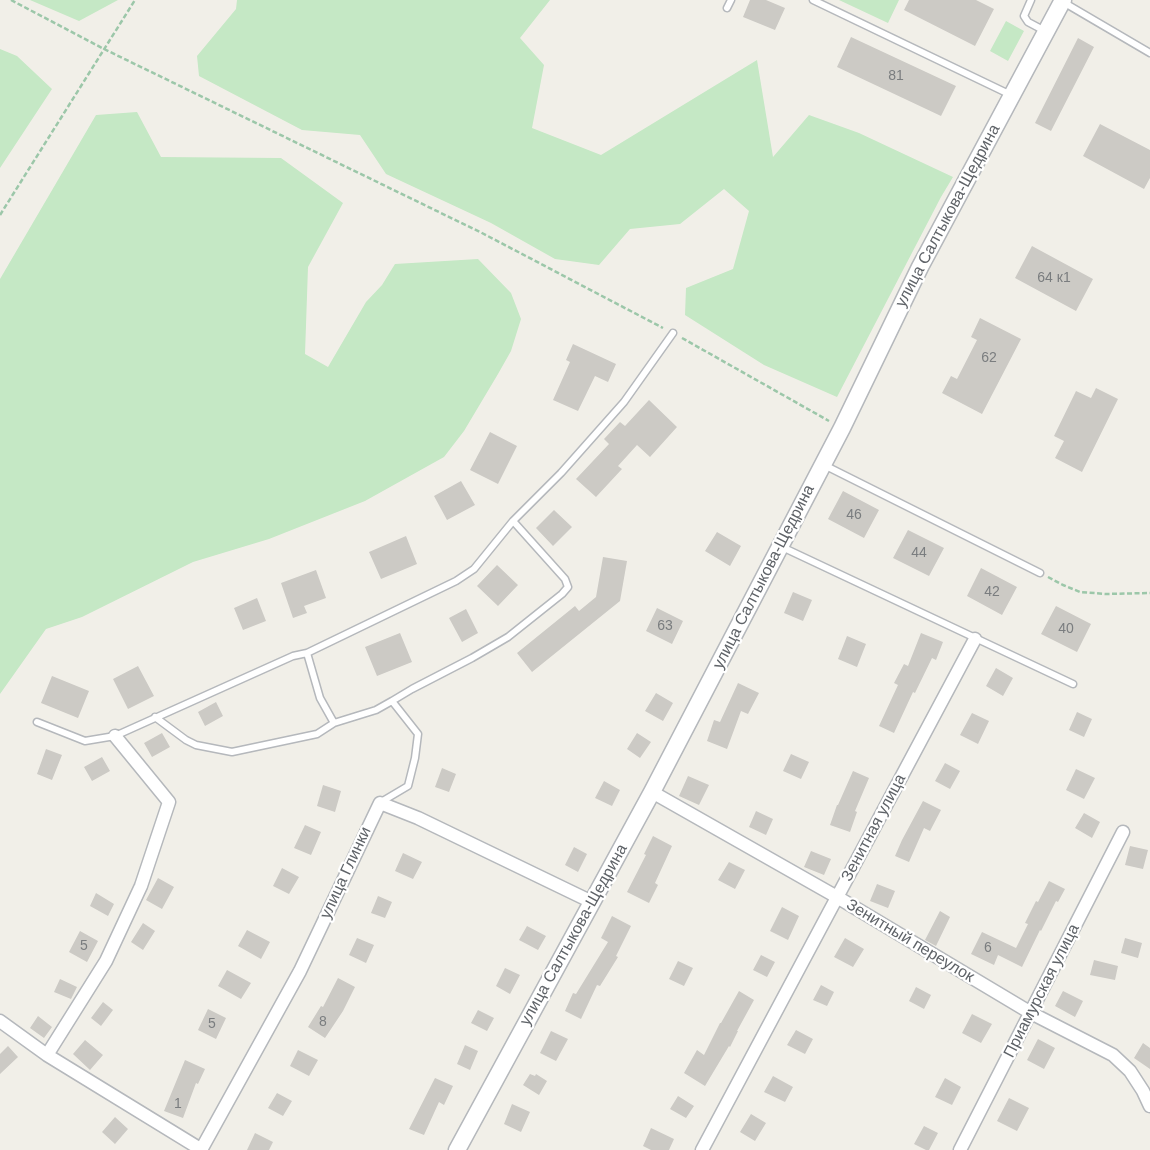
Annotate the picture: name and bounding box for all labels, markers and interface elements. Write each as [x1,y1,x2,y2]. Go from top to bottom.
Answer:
house number: 81 [888,68,904,84]
street label: улица Салтыкова-Щедрина [892,121,1004,311]
house number: 64 к1 [1037,270,1071,286]
house number: 62 [981,350,997,366]
street label: улица Салтыкова-Щедрина [709,482,819,672]
house number: 46 [846,507,862,523]
house number: 44 [911,545,927,561]
house number: 42 [984,584,1000,600]
house number: 63 [657,618,673,634]
house number: 40 [1058,621,1074,637]
street label: Зенитная улица [838,771,910,885]
street label: улица Глинки [316,824,376,922]
street label: улица Салтыкова-Щедрина [516,841,632,1029]
street label: Зенитный переулок [843,895,977,987]
street label: Приамурская улица [1000,921,1084,1061]
house number: 5 [80,938,88,954]
house number: 6 [984,940,992,956]
house number: 8 [319,1014,327,1030]
house number: 5 [208,1016,216,1032]
house number: 1 [174,1096,182,1112]

